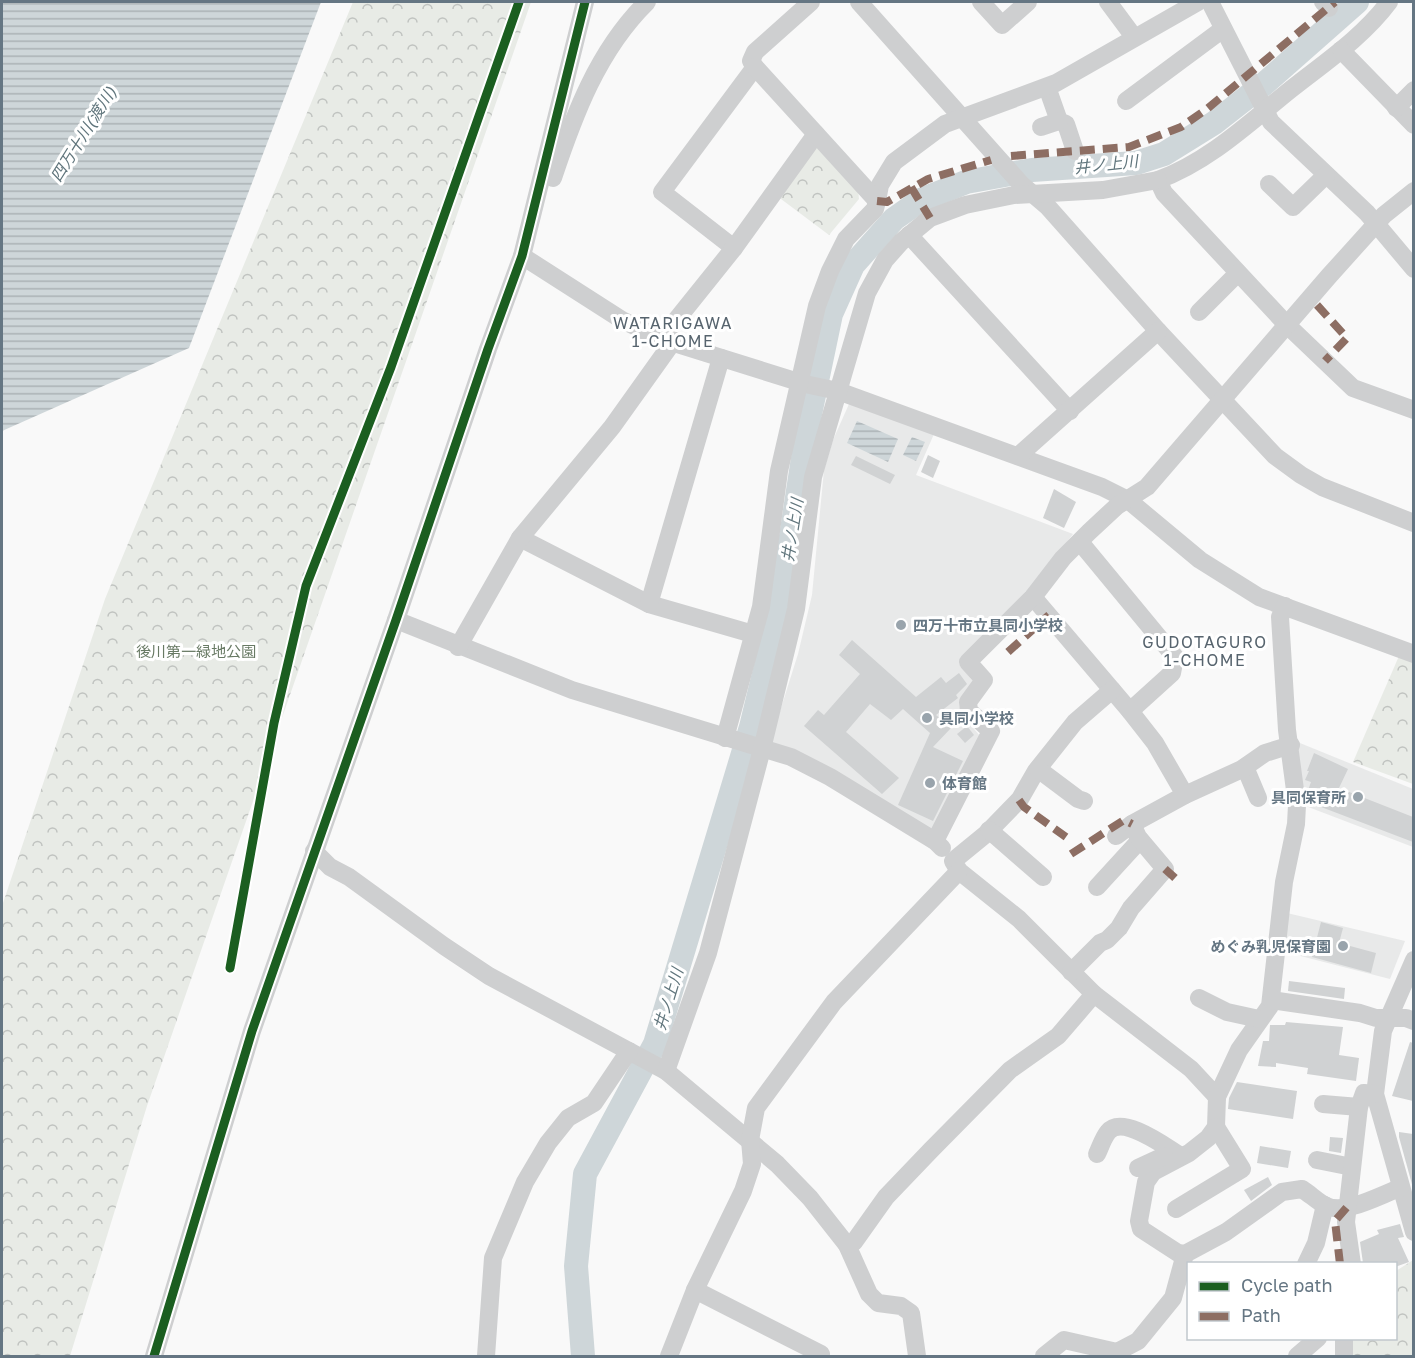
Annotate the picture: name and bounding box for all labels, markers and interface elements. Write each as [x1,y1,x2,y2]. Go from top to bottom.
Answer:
water label: 四万十川(渡川) [46,82,121,185]
water label: 井ノ上川 [1073,151,1141,177]
district label: WATARIGAWA 1-CHOME [613,313,733,351]
water label: 井ノ上川 [777,495,807,563]
place label: 四万十市立具同小学校 [913,616,1063,634]
marker: 四万十市立具同小学校 [894,618,908,632]
district label: GUDOTAGURO 1-CHOME [1142,632,1268,670]
park label: 後川第一緑地公園 [136,642,256,660]
place label: 具同小学校 [939,709,1014,727]
marker: 具同小学校 [920,711,934,725]
place label: 体育館 [942,774,987,792]
marker: 体育館 [923,776,937,790]
place label: 具同保育所 [1271,788,1346,806]
marker: 具同保育所 [1351,790,1365,804]
place label: めぐみ乳児保育園 [1211,937,1331,955]
marker: めぐみ乳児保育園 [1336,939,1350,953]
water label: 井ノ上川 [649,964,688,1033]
legend [1187,1262,1397,1340]
text: Cycle path [1241,1274,1333,1296]
text: Path [1241,1304,1281,1326]

